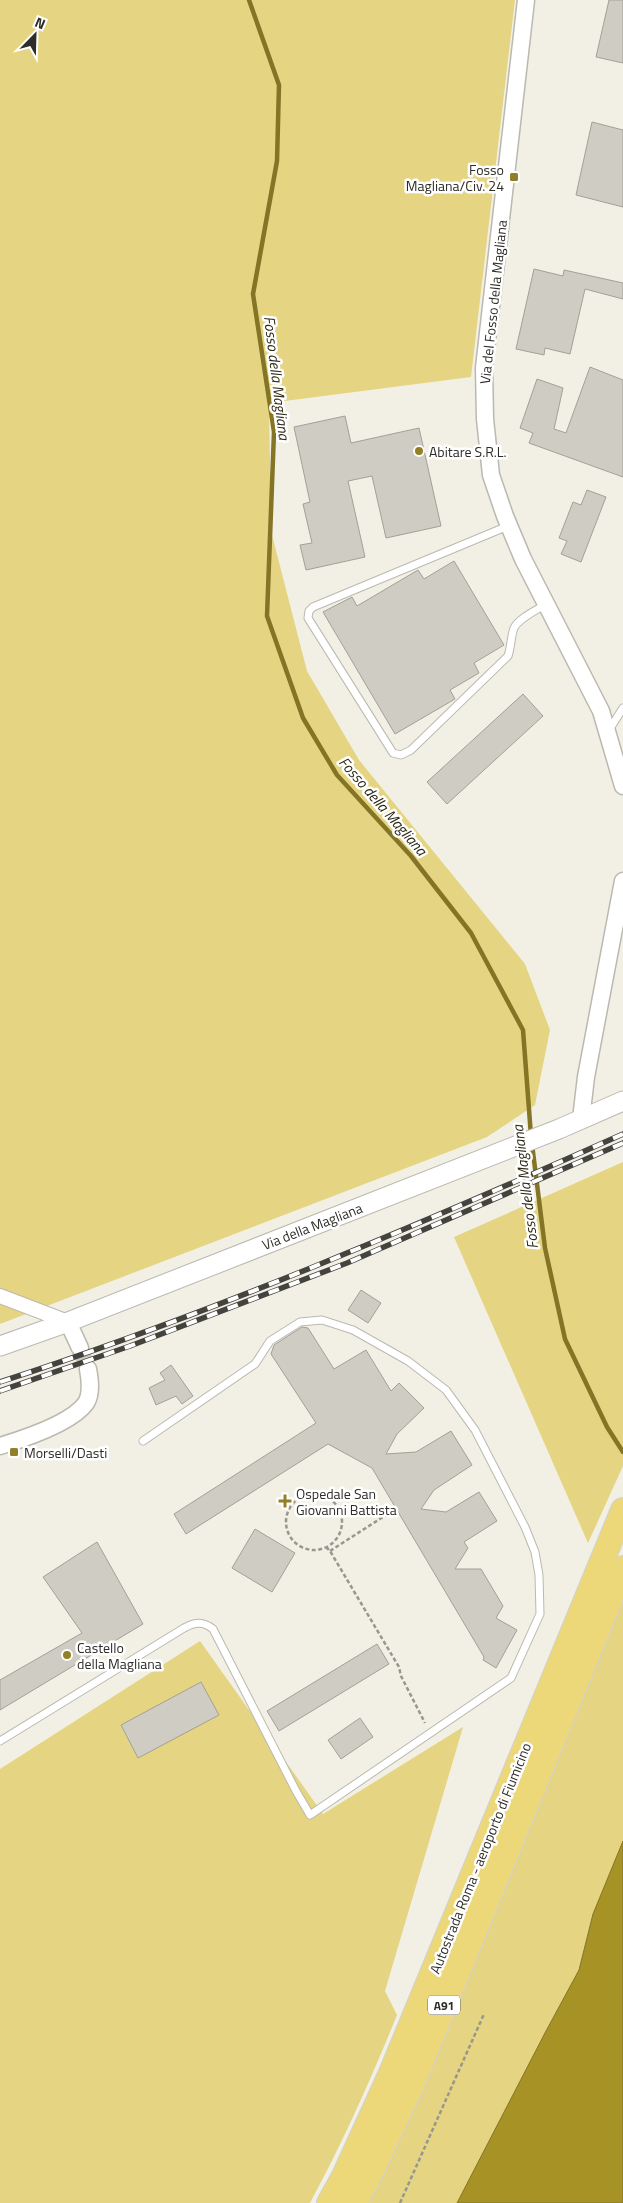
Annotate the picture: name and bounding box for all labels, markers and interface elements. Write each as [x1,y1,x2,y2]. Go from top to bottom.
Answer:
north arrow [10,10,60,60]
text: N [32,11,49,34]
place label: Fosso Magliana/Civ. 24 [406,159,504,196]
marker: Fosso Magliana/Civ. 24 [508,171,520,183]
street label: Via del Fosso della Magliana [474,219,512,385]
water label: Fosso della Magliana [258,315,296,443]
place label: Abitare S.R.L. [429,441,507,462]
marker: Abitare S.R.L. [413,445,425,457]
water label: Fosso della Magliana [333,751,434,862]
water label: Fosso della Magliana [506,1122,544,1250]
street label: Via della Magliana [259,1197,365,1255]
place label: Morselli/Dasti [24,1442,107,1463]
marker: Morselli/Dasti [8,1446,20,1458]
place label: Ospedale San Giovanni Battista [296,1483,397,1520]
marker: Ospedale San Giovanni Battista [278,1494,292,1508]
place label: Castello della Magliana [77,1637,162,1674]
marker: Castello della Magliana [61,1649,73,1661]
street label: Autostrada Roma - aeroporto di Fiumicino [424,1739,536,1977]
road number: A91 [428,1996,460,2014]

